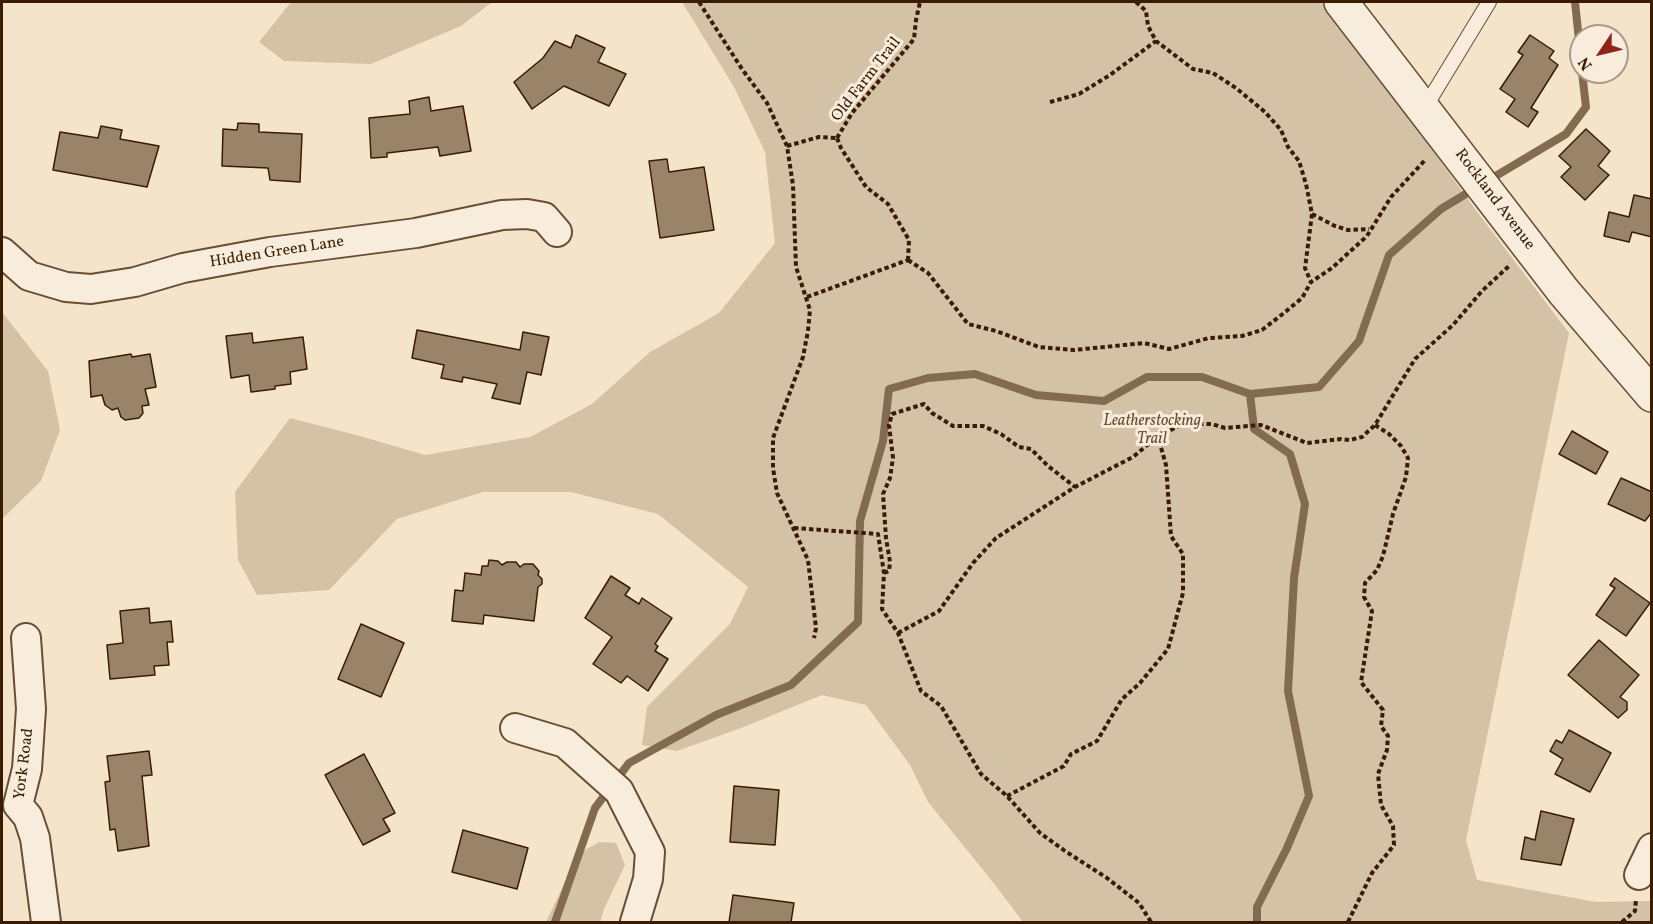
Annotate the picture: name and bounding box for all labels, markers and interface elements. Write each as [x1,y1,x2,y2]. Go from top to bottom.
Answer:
north arrow [1569,24,1629,84]
street label: Old Farm Trail [828,34,906,126]
text: N [1574,52,1598,74]
street label: Rockland Avenue [1450,146,1538,254]
street label: Hidden Green Lane [209,233,345,273]
park label: Leatherstocking Trail [1103,412,1201,450]
street label: York Road [11,727,39,801]

